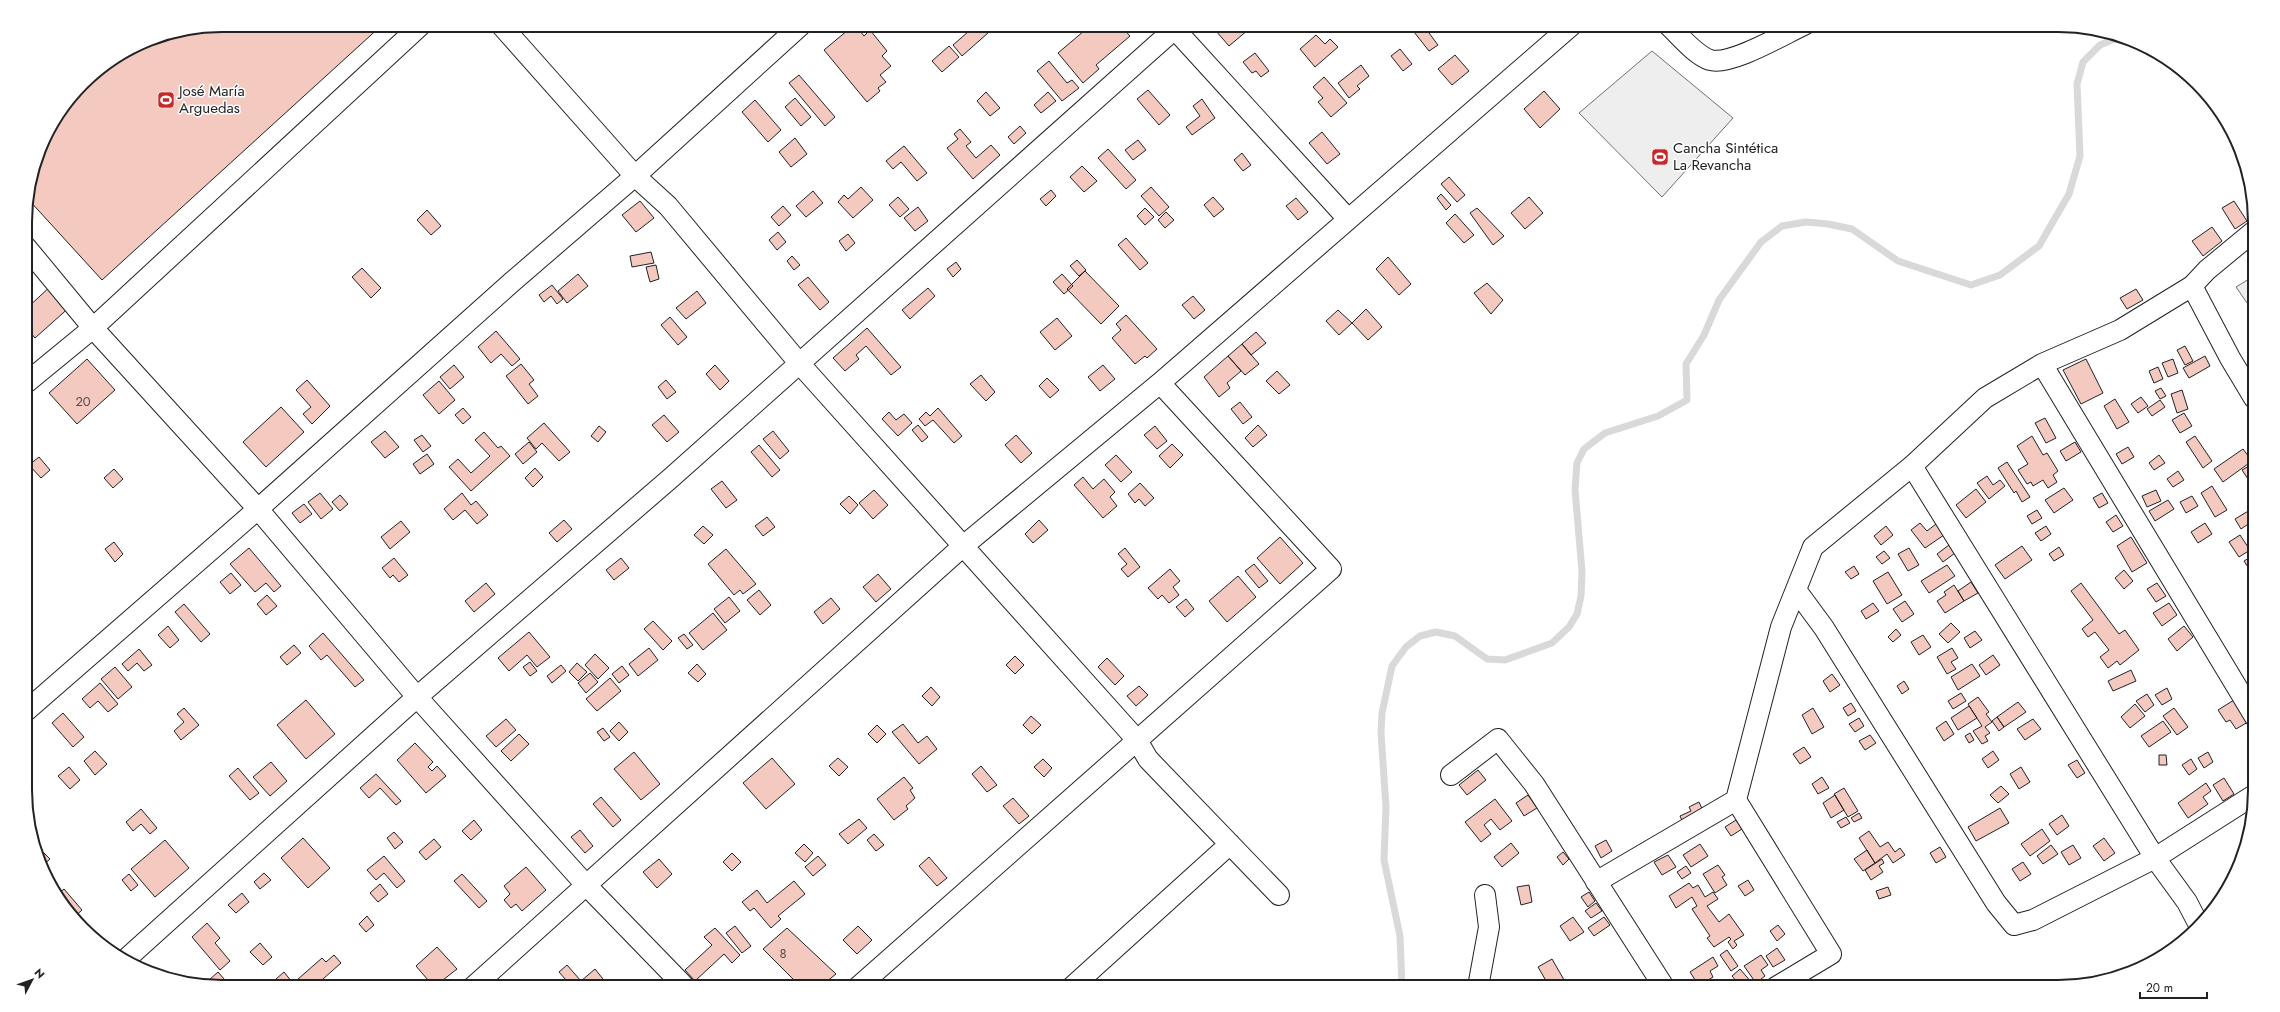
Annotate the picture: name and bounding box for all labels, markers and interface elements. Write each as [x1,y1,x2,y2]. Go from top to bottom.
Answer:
place label: José María Arguedas [177,80,245,119]
sports icon: José María Arguedas [156,90,176,110]
place label: Cancha Sintética La Revancha [1673,137,1778,176]
sports icon: Cancha Sintética La Revancha [1650,147,1670,167]
house number: 20 [75,392,91,411]
house number: 8 [779,944,787,963]
north arrow [12,960,52,1000]
text: N [31,965,48,982]
scale bar [2140,974,2207,1000]
text: 20 m [2146,979,2173,997]

